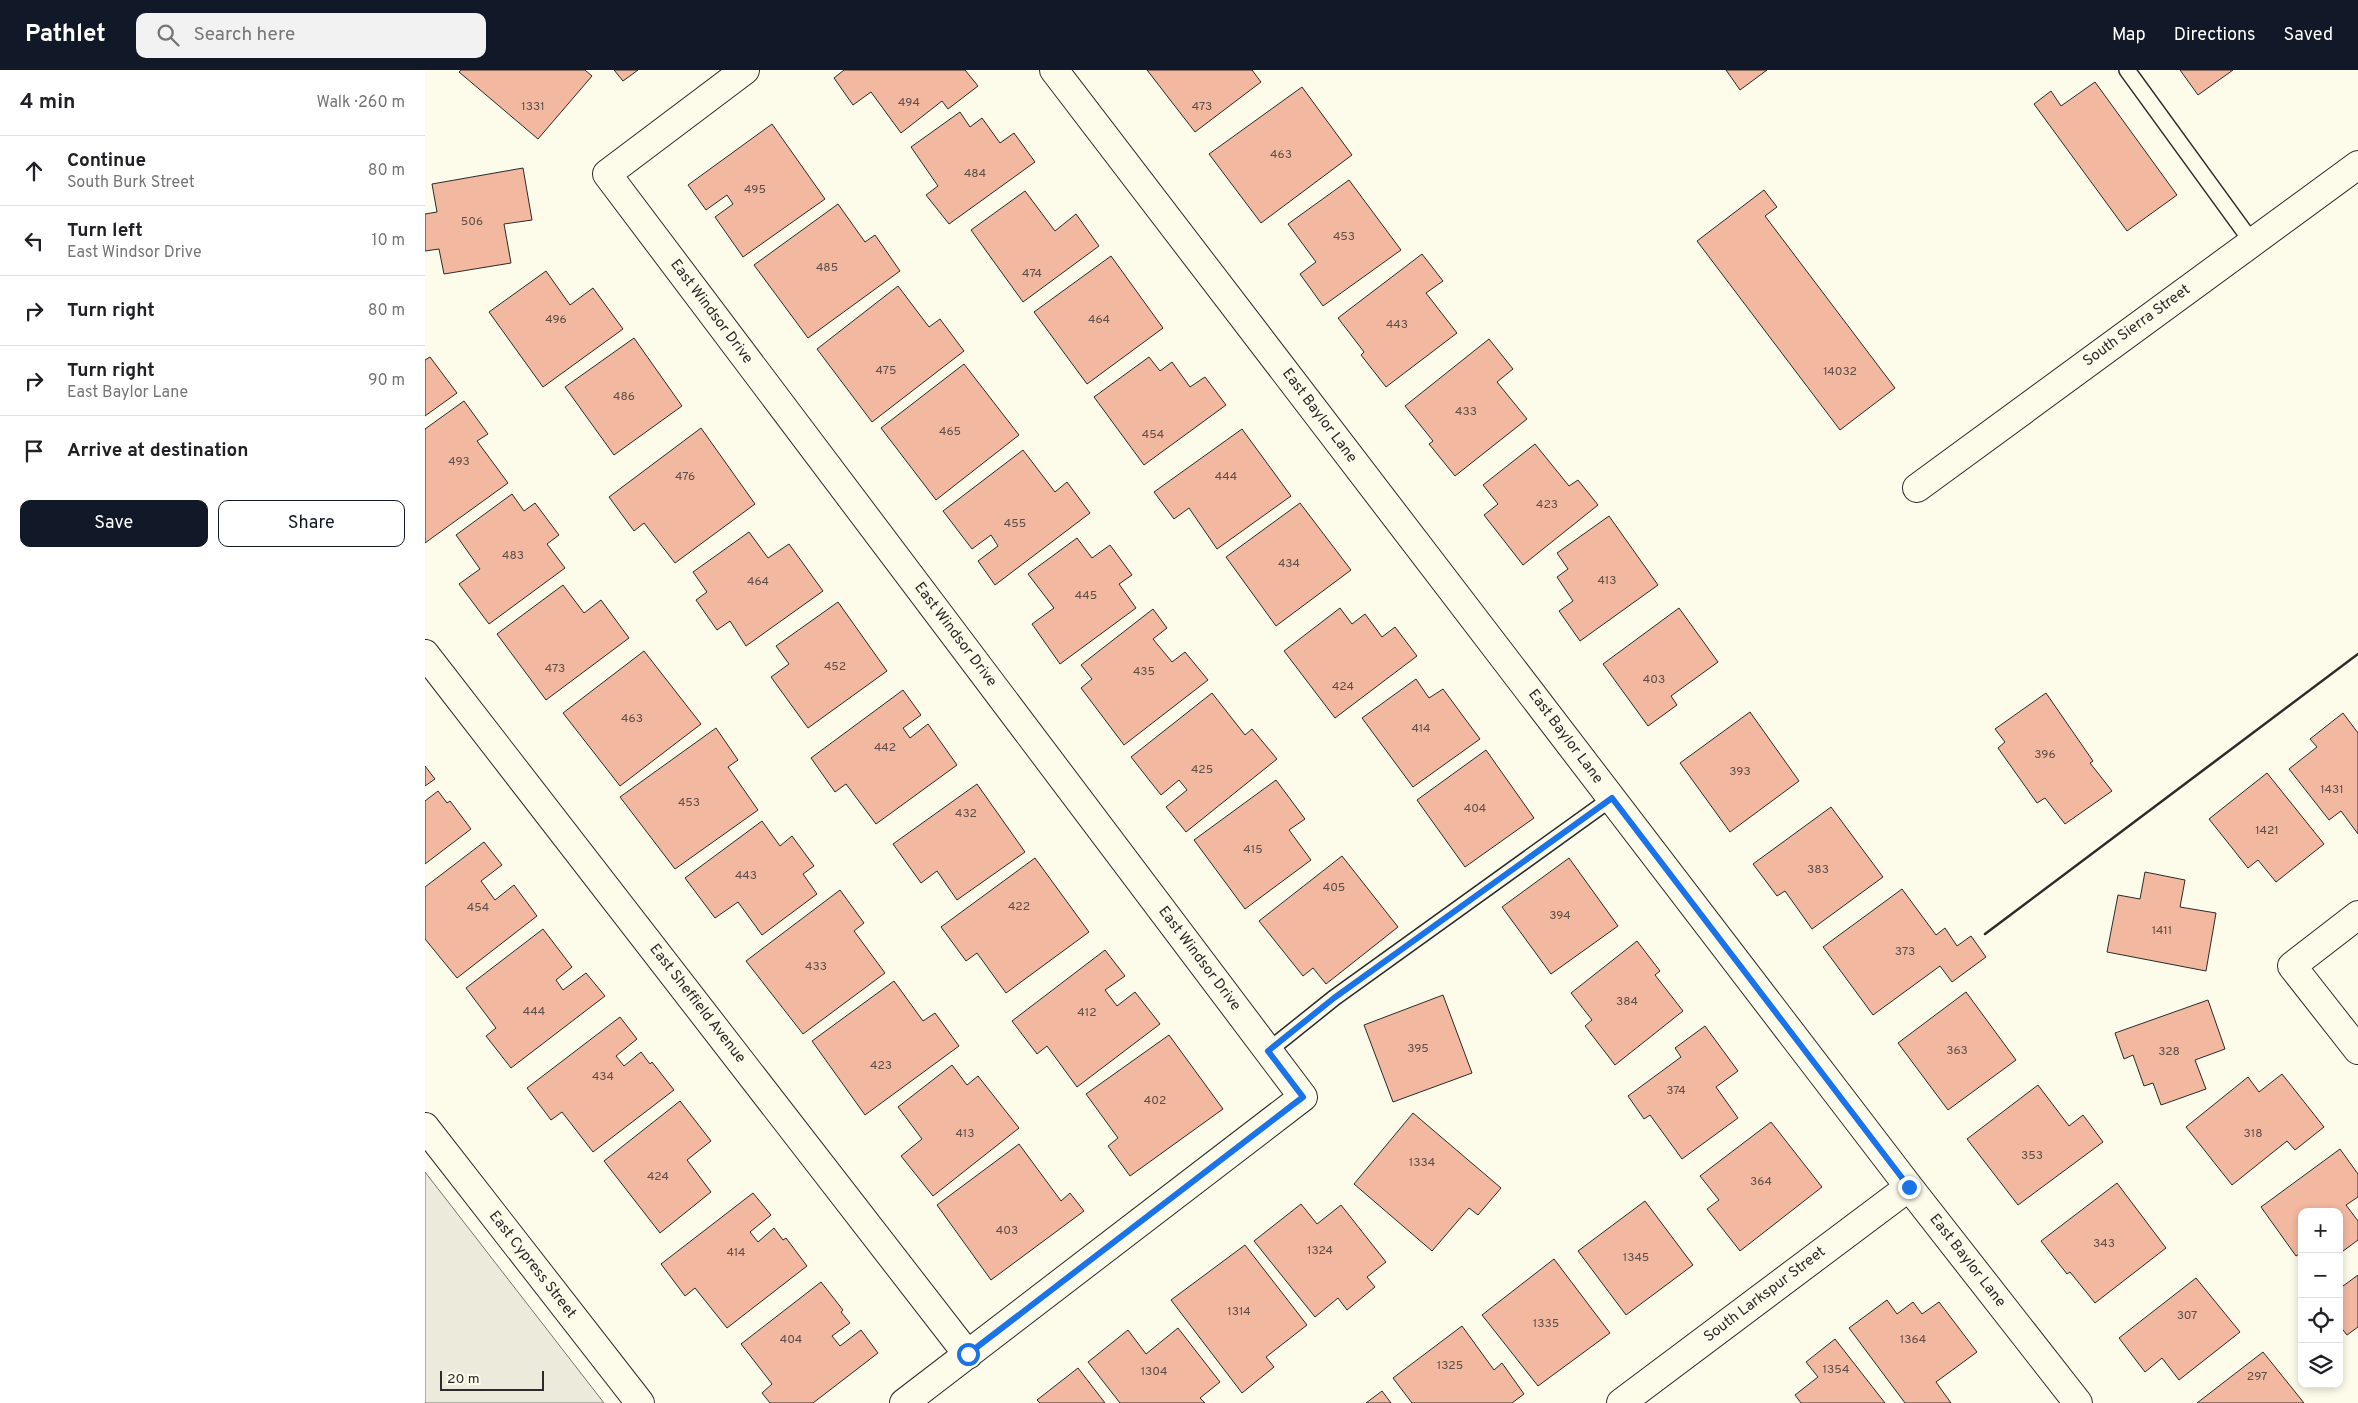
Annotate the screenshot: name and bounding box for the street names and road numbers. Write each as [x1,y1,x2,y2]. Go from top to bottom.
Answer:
street label: East Windsor Drive [665,256,757,368]
street label: South Sierra Street [2080,281,2194,371]
street label: East Baylor Lane [1277,365,1361,467]
street label: East Windsor Drive [909,579,1001,691]
street label: East Baylor Lane [1523,686,1607,788]
street label: East Windsor Drive [1153,903,1245,1015]
street label: East Sheffield Avenue [645,941,749,1067]
street label: East Cypress Street [484,1207,580,1323]
street label: East Baylor Lane [1925,1210,2009,1312]
street label: South Larkspur Street [1700,1243,1830,1347]

